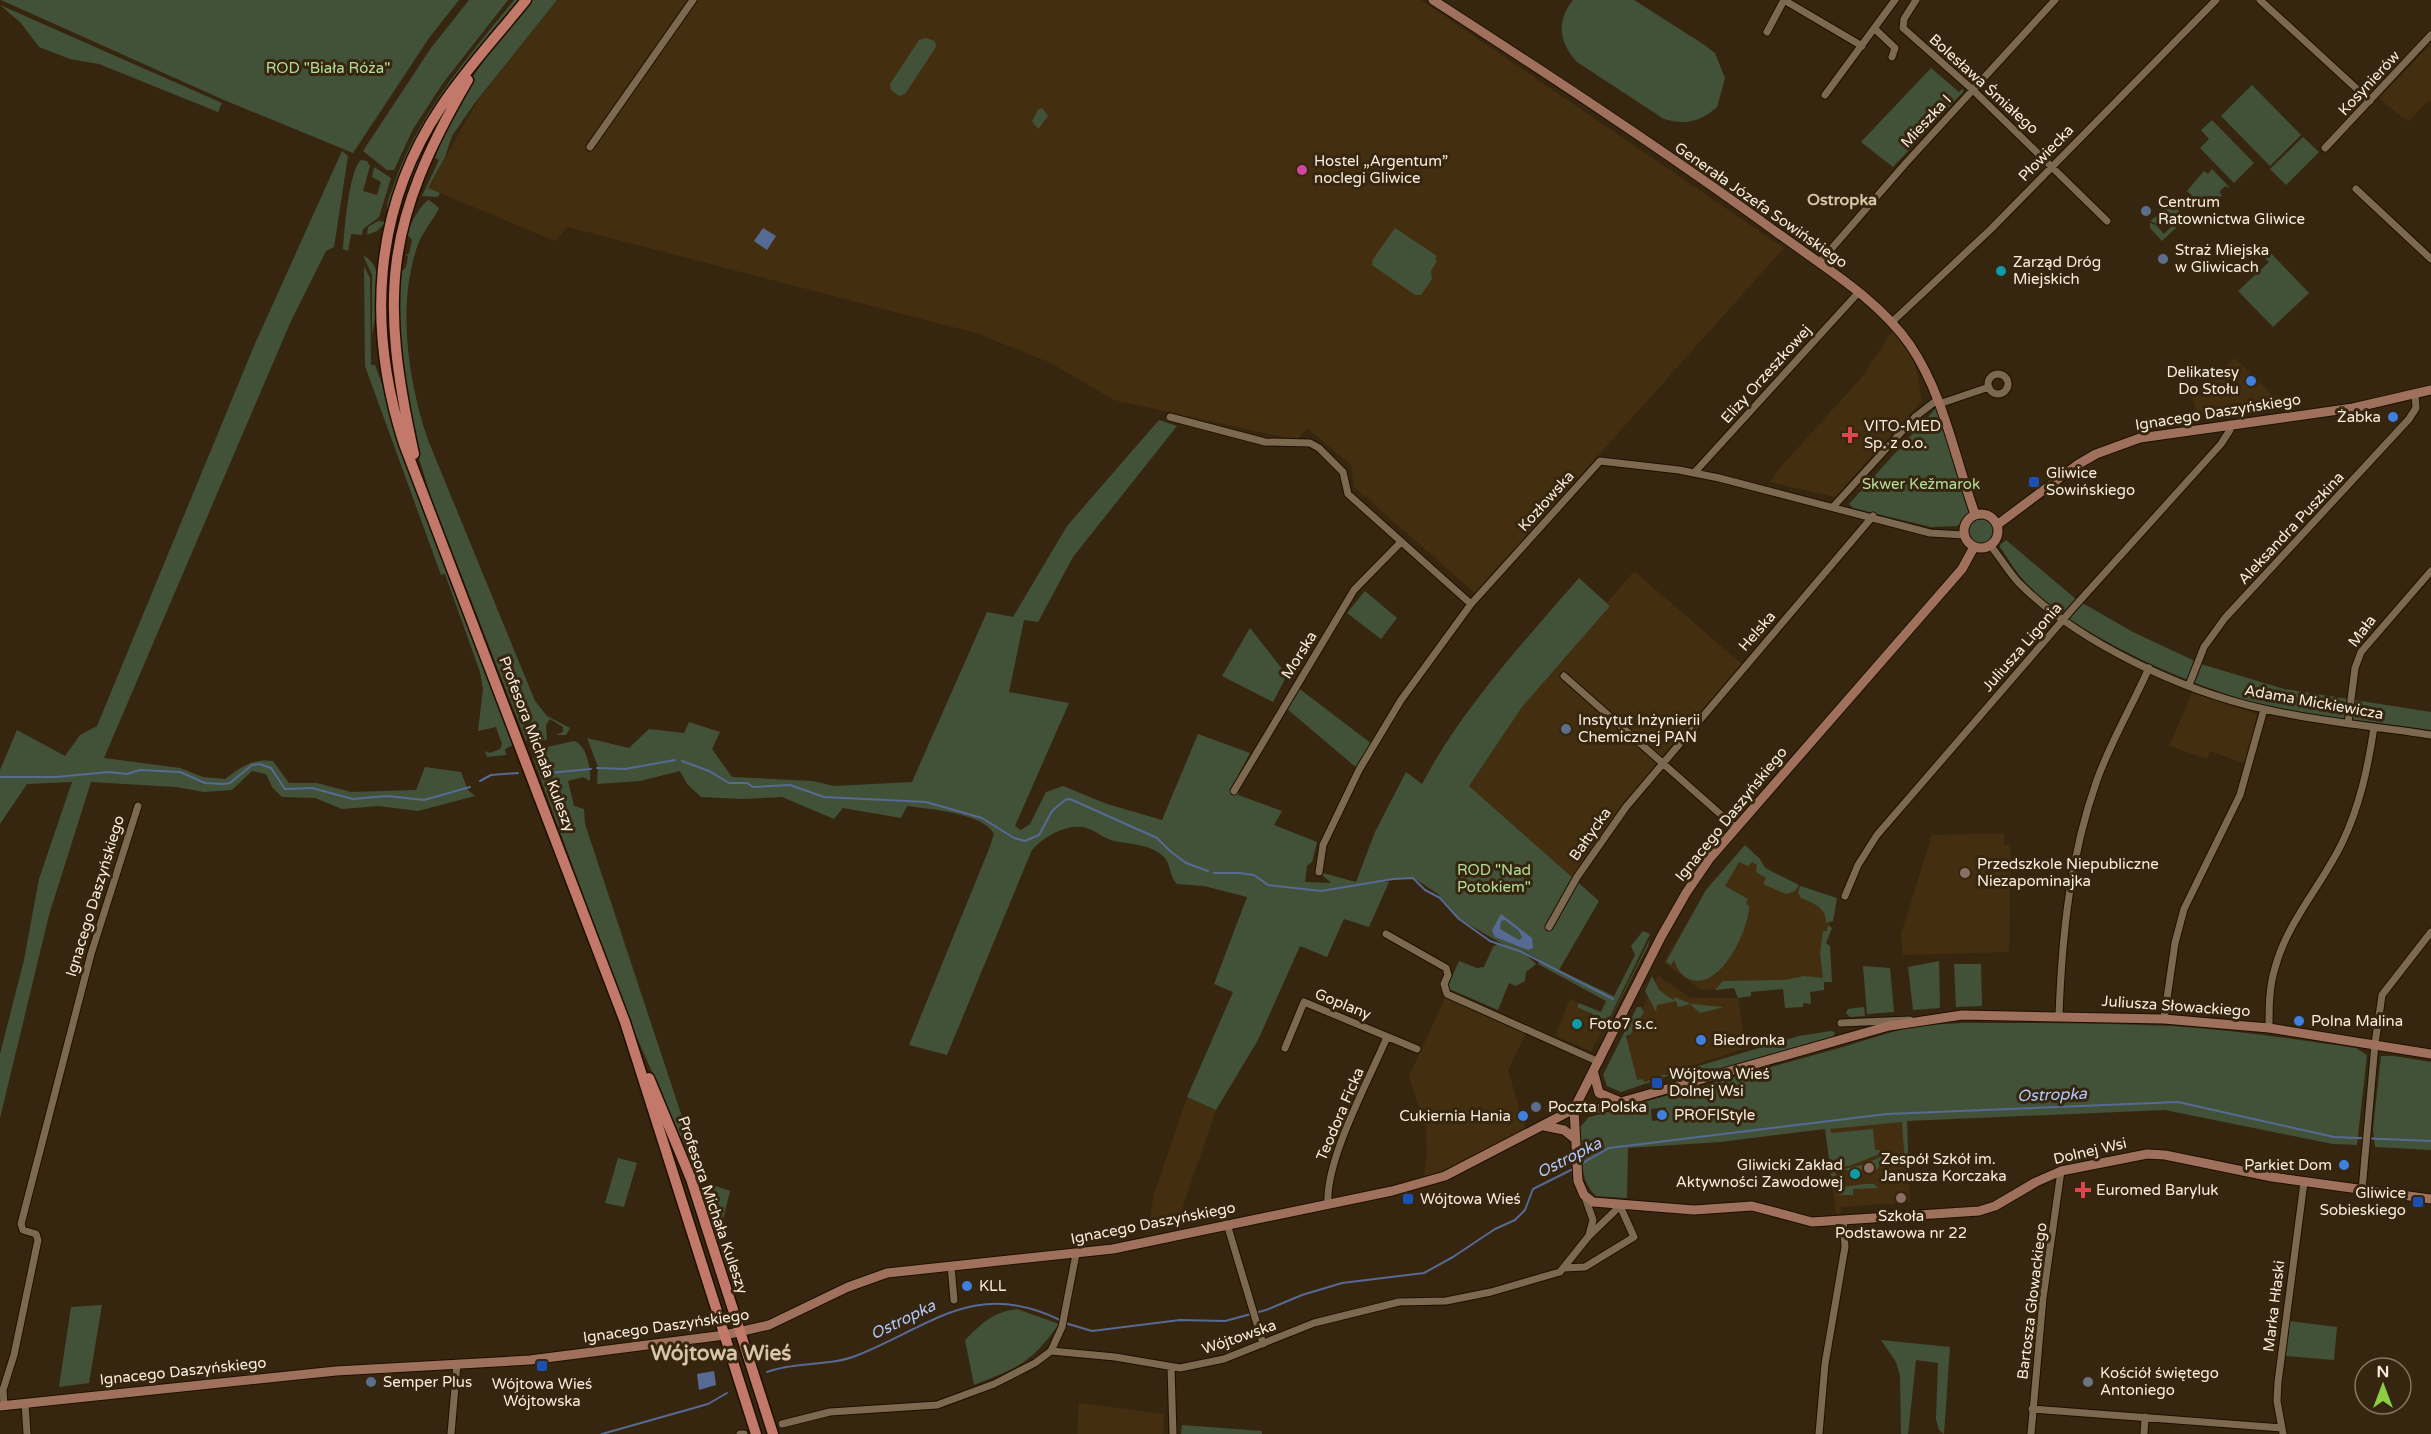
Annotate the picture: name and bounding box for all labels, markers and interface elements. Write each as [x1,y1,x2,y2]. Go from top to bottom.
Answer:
street label: Bolesława Śmiałego [1926,30,2042,138]
street label: Kosynierów [2334,47,2404,119]
park label: ROD "Biała Róża" [266,59,390,77]
street label: Mieszka I [1897,91,1955,151]
street label: Płowiecka [2015,121,2077,185]
street label: Generała Józefa Sowińskiego [1671,138,1851,272]
place label: Hostel „Argentum” noclegi Gliwice [1314,152,1448,187]
marker: Hostel „Argentum” noclegi Gliwice [1295,163,1309,177]
district label: Ostropka [1807,190,1877,210]
place label: Centrum Ratownictwa Gliwice [2158,193,2305,228]
marker: Centrum Ratownictwa Gliwice [2139,204,2153,218]
place label: Straż Miejska w Gliwicach [2175,241,2269,276]
marker: Straż Miejska w Gliwicach [2156,252,2170,266]
place label: Zarząd Dróg Miejskich [2013,253,2101,288]
marker: Zarząd Dróg Miejskich [1994,264,2008,278]
street label: Elizy Orzeszkowej [1717,321,1815,427]
place label: Delikatesy Do Stołu [2166,363,2239,398]
marker: Delikatesy Do Stołu [2244,374,2258,388]
street label: Ignacego Daszyńskiego [2134,390,2302,434]
place label: Żabka [2337,408,2381,426]
marker: Żabka [2386,410,2400,424]
place label: VITO-MED Sp. z o.o. [1864,417,1941,452]
marker: VITO-MED Sp. z o.o. [1841,426,1859,444]
place label: Gliwice Sowińskiego [2046,464,2135,499]
street label: Kozłowska [1514,467,1578,535]
street label: Aleksandra Puszkina [2234,468,2348,588]
park label: Skwer Kežmarok [1862,475,1980,493]
marker: Gliwice Sowińskiego [2027,475,2041,489]
street label: Juliusza Ligonia [1978,599,2066,695]
street label: Helska [1735,607,1779,655]
street label: Mała [2344,612,2380,650]
street label: Morska [1277,628,1321,682]
street label: Profesora Michała Kuleszy [495,654,579,834]
street label: Adama Mickiewicza [2243,681,2385,723]
place label: Instytut Inżynierii Chemicznej PAN [1578,711,1700,746]
marker: Instytut Inżynierii Chemicznej PAN [1559,722,1573,736]
street label: Ignacego Daszyńskiego [1671,743,1791,885]
street label: Bałtycka [1565,804,1615,864]
street label: Ignacego Daszyńskiego [62,813,128,979]
place label: Przedszkole Niepubliczne Niezapominajka [1977,855,2159,890]
park label: ROD "Nad Potokiem" [1457,861,1531,896]
marker: Przedszkole Niepubliczne Niezapominajka [1958,866,1972,880]
street label: Goplany [1312,985,1374,1023]
street label: Juliusza Słowackiego [2101,992,2251,1020]
place label: Polna Malina [2311,1012,2403,1030]
marker: Polna Malina [2292,1014,2306,1028]
place label: Foto7 s.c. [1589,1015,1658,1033]
marker: Foto7 s.c. [1570,1017,1584,1031]
place label: Biedronka [1713,1031,1785,1049]
marker: Biedronka [1694,1033,1708,1047]
street label: Teodora Ficka [1312,1065,1368,1163]
place label: Wójtowa Wieś Dolnej Wsi [1669,1065,1770,1100]
marker: Wójtowa Wieś Dolnej Wsi [1650,1076,1664,1090]
water label: Ostropka [2017,1084,2088,1106]
place label: Poczta Polska [1548,1098,1647,1116]
marker: Poczta Polska [1529,1100,1543,1114]
place label: PROFIStyle [1674,1106,1755,1124]
place label: Cukiernia Hania [1399,1107,1511,1125]
marker: PROFIStyle [1655,1108,1669,1122]
marker: Cukiernia Hania [1516,1109,1530,1123]
street label: Profesora Michała Kuleszy [674,1114,752,1296]
water label: Ostropka [1533,1133,1606,1183]
street label: Dolnej Wsi [2052,1134,2128,1168]
place label: Zespół Szkół im. Janusza Korczaka [1881,1150,2007,1185]
place label: Gliwicki Zakład Aktywności Zawodowej [1676,1156,1843,1191]
place label: Parkiet Dom [2244,1156,2332,1174]
marker: Parkiet Dom [2337,1158,2351,1172]
marker: Zespół Szkół im. Janusza Korczaka [1862,1161,1876,1175]
marker: Gliwicki Zakład Aktywności Zawodowej [1848,1167,1862,1181]
marker: Euromed Baryluk [2074,1181,2092,1199]
place label: Euromed Baryluk [2096,1181,2218,1199]
place label: Gliwice Sobieskiego [2320,1184,2406,1219]
place label: Wójtowa Wieś [1420,1190,1521,1208]
marker: Szkoła Podstawowa nr 22 [1894,1191,1908,1205]
marker: Wójtowa Wieś [1401,1192,1415,1206]
marker: Gliwice Sobieskiego [2411,1195,2425,1209]
street label: Ignacego Daszyńskiego [1069,1198,1237,1248]
place label: Szkoła Podstawowa nr 22 [1835,1207,1967,1242]
street label: Bartosza Głowackiego [2013,1222,2051,1380]
street label: Marka Hłaski [2259,1259,2289,1353]
place label: KLL [979,1277,1007,1295]
marker: KLL [960,1279,974,1293]
water label: Ostropka [867,1295,940,1344]
street label: Ignacego Daszyńskiego [582,1305,750,1347]
street label: Wójtowska [1199,1316,1279,1358]
district label: Wójtowa Wieś [651,1341,791,1366]
street label: Ignacego Daszyńskiego [99,1353,267,1389]
north arrow [2353,1356,2413,1416]
marker: Wójtowa Wieś Wójtowska [535,1359,549,1373]
text: N [2377,1362,2389,1382]
place label: Kościół świętego Antoniego [2100,1364,2219,1399]
place label: Semper Plus [383,1373,472,1391]
marker: Semper Plus [364,1375,378,1389]
place label: Wójtowa Wieś Wójtowska [492,1375,592,1410]
marker: Kościół świętego Antoniego [2081,1375,2095,1389]

